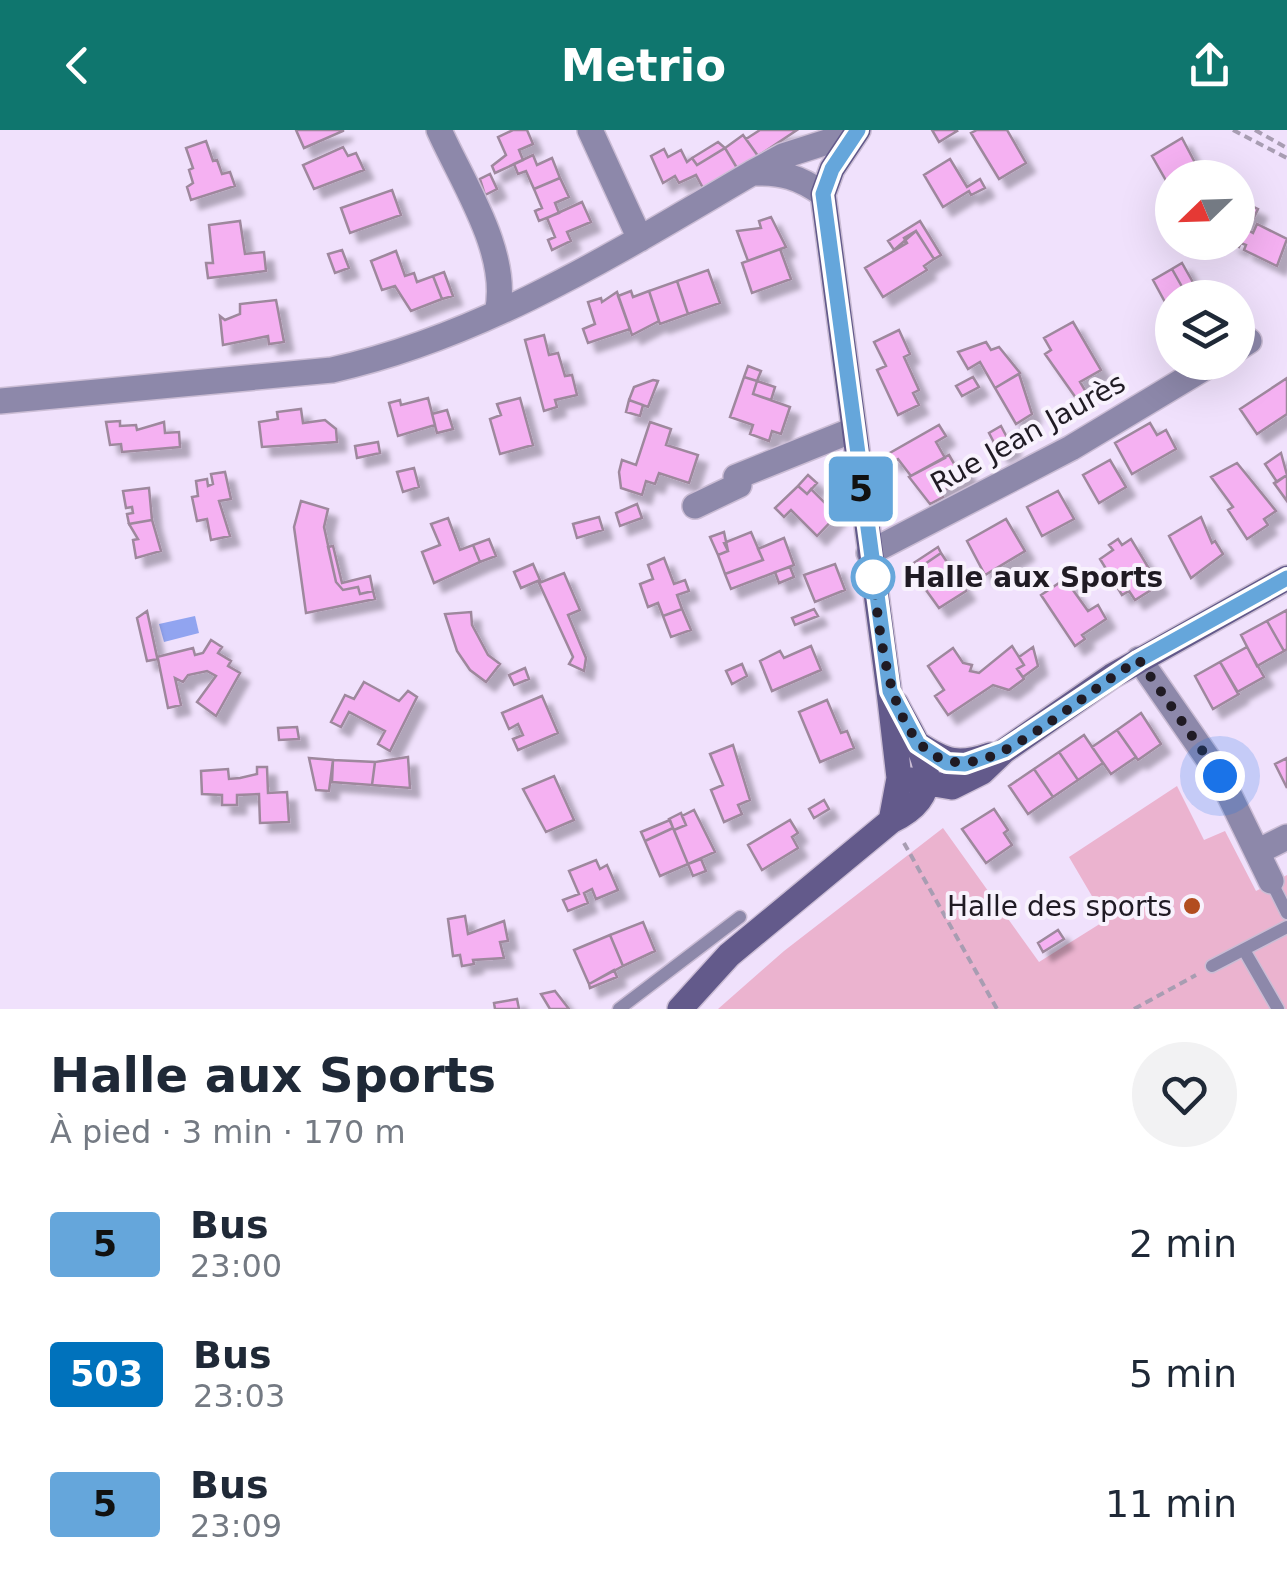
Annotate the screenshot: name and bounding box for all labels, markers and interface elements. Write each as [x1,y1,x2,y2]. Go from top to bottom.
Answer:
icon: back [50,38,105,93]
icon: share [1182,38,1237,93]
text: Metrio [561,39,726,92]
north arrow [1155,160,1255,260]
map controls [1155,160,1255,380]
button: layers [1155,280,1255,380]
street label: Rue Jean Jaurès [925,366,1131,500]
line badge: 5 [828,456,894,522]
text: 5 [849,469,873,509]
marker: Halle aux Sports [852,556,894,598]
place label: Halle aux Sports [903,561,1163,594]
your location [1195,751,1245,801]
place label: Halle des sports [947,890,1172,923]
marker: Halle des sports [1181,895,1203,917]
button: heart [1132,1042,1237,1147]
text: Halle aux Sports [50,1047,496,1103]
text: À pied · 3 min · 170 m [50,1113,406,1151]
text: Bus [190,1203,269,1247]
text: 2 min [1129,1222,1237,1266]
text: 5 [93,1224,117,1264]
text: 23:00 [190,1247,282,1285]
text: Bus [193,1333,272,1377]
text: 5 min [1129,1352,1237,1396]
text: 503 [70,1354,143,1394]
text: 23:03 [193,1377,285,1415]
text: Bus [190,1463,269,1507]
text: 11 min [1105,1482,1237,1526]
text: 5 [93,1484,117,1524]
text: 23:09 [190,1507,282,1545]

